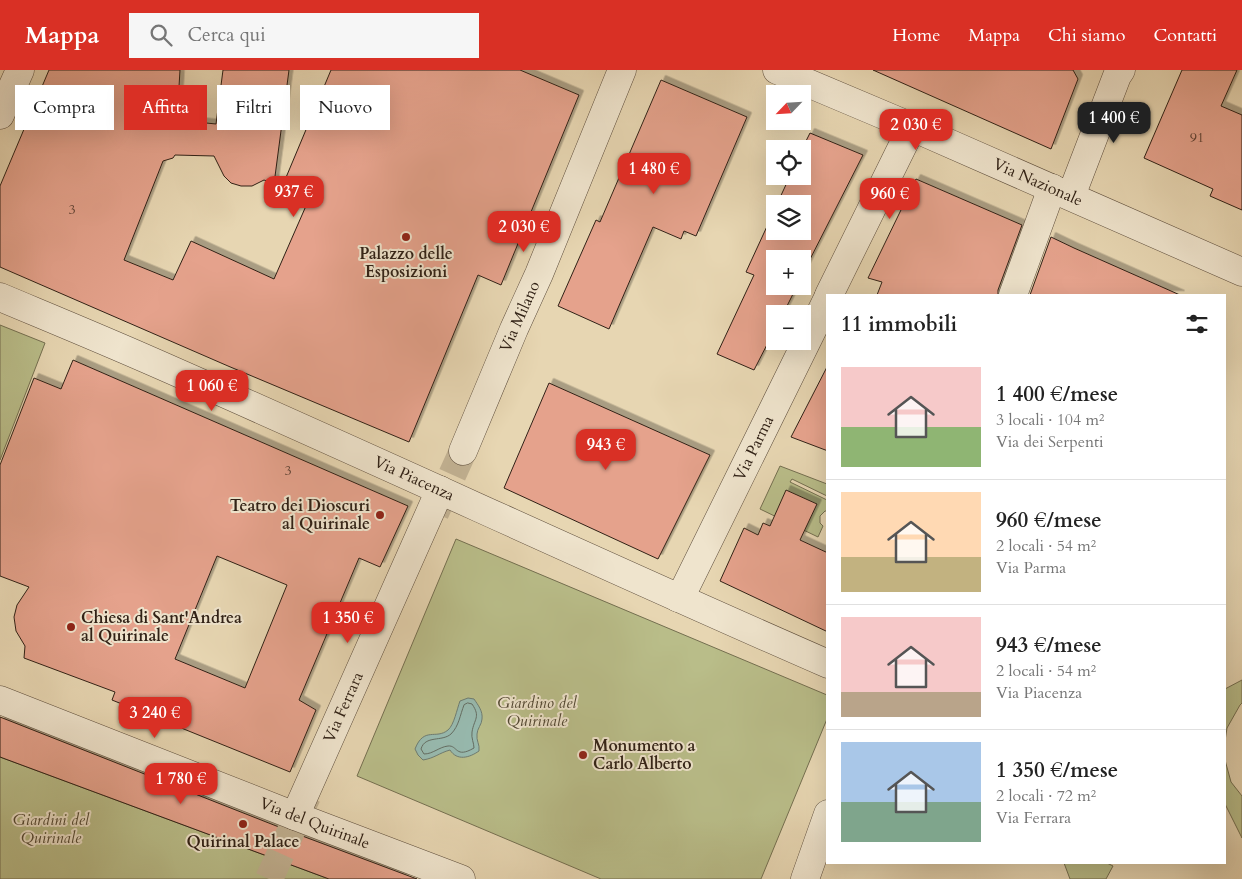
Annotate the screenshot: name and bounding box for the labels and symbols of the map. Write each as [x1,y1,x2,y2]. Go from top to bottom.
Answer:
north arrow [766,85,811,130]
pin: 1 400 € [1068,102,1160,144]
pin: 2 030 € [870,108,962,151]
house number: 91 [1190,128,1204,147]
pin: 1 480 € [608,152,700,195]
street label: Via Nazionale [990,153,1086,212]
pin: 937 € [259,176,329,218]
pin: 960 € [855,178,925,220]
house number: 3 [68,200,76,219]
pin: 2 030 € [478,210,570,253]
marker: Palazzo delle Esposizioni [400,231,412,243]
place label: Palazzo delle Esposizioni [359,243,453,283]
street label: Via Milano [495,277,546,356]
pin: 1 060 € [166,370,258,412]
street label: Via Parma [729,412,779,485]
pin: 943 € [571,428,641,471]
street label: Via Piacenza [370,451,458,506]
house number: 3 [284,461,292,480]
place label: Teatro dei Dioscuri al Quirinale [230,495,370,535]
marker: Teatro dei Dioscuri al Quirinale [374,509,386,521]
pin: 1 350 € [302,602,394,644]
place label: Chiesa di Sant'Andrea al Quirinale [81,607,242,647]
marker: Chiesa di Sant'Andrea al Quirinale [65,621,77,633]
street label: Via Ferrara [318,668,369,746]
park label: Giardino del Quirinale [497,692,577,732]
pin: 3 240 € [109,696,201,739]
place label: Monumento a Carlo Alberto [593,735,696,775]
marker: Monumento a Carlo Alberto [577,749,589,761]
pin: 1 780 € [135,762,227,805]
street label: Via del Quirinale [256,792,373,854]
park label: Giardini del Quirinale [13,809,90,849]
marker: Quirinal Palace [237,818,249,830]
place label: Quirinal Palace [187,831,300,853]

